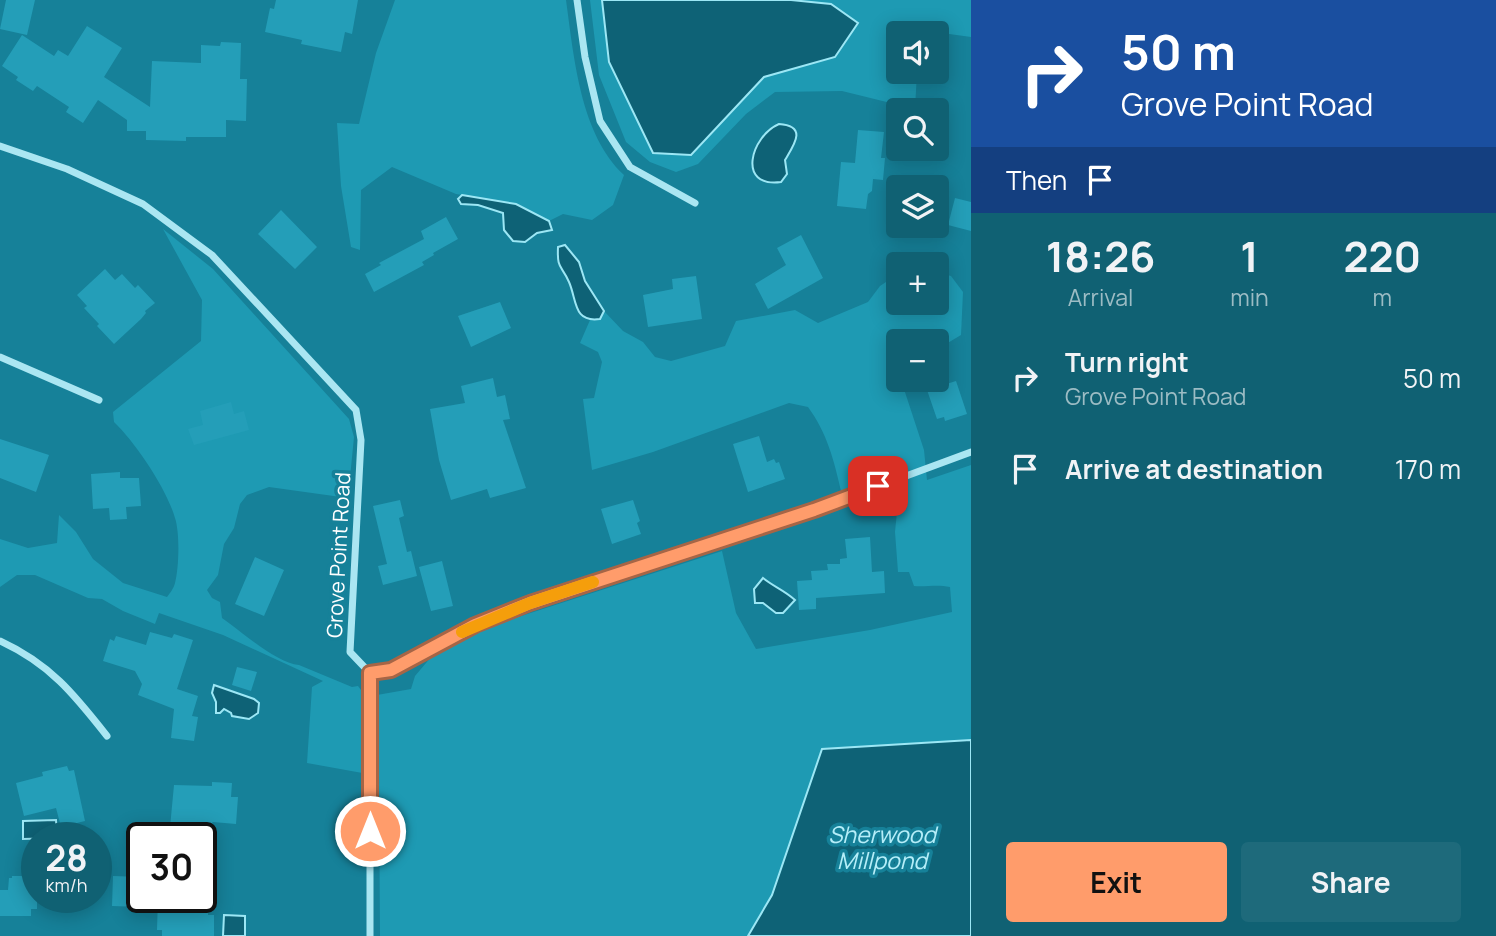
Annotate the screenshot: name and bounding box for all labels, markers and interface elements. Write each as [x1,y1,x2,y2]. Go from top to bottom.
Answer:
text: 50 m [1121,18,1236,85]
map controls [886,21,949,392]
button: sound [886,21,949,84]
icon: right [1006,28,1097,119]
text: Grove Point Road [1121,82,1373,126]
button: search [886,98,949,161]
icon: arrive [1081,161,1119,199]
text: Then [1006,162,1067,198]
button: layers [886,175,949,238]
text: 18:26 [1046,227,1155,285]
text: 1 [1240,227,1259,285]
text: 220 [1344,227,1421,285]
button: + [886,252,949,315]
text: Arrival [1068,281,1133,313]
text: min [1230,281,1269,313]
text: m [1373,281,1392,313]
button: − [886,329,949,392]
text: Turn right [1065,344,1189,380]
icon: right [1006,359,1044,397]
text: 50 m [1403,360,1461,396]
text: Grove Point Road [1065,380,1246,412]
icon: arrive [1006,450,1044,488]
text: Arrive at destination [1065,451,1323,487]
text: 170 m [1395,451,1461,487]
pin [848,456,908,516]
icon: arrive [859,467,897,505]
street label: Grove Point Road [320,472,356,638]
position arrow [333,794,407,868]
water label: Sherwood Millpond [828,818,939,876]
speed limit sign: 30 [126,822,217,913]
text: 28 [45,834,88,882]
button: Exit [1006,842,1227,922]
button: Share [1241,842,1461,922]
text: km/h [46,873,87,897]

